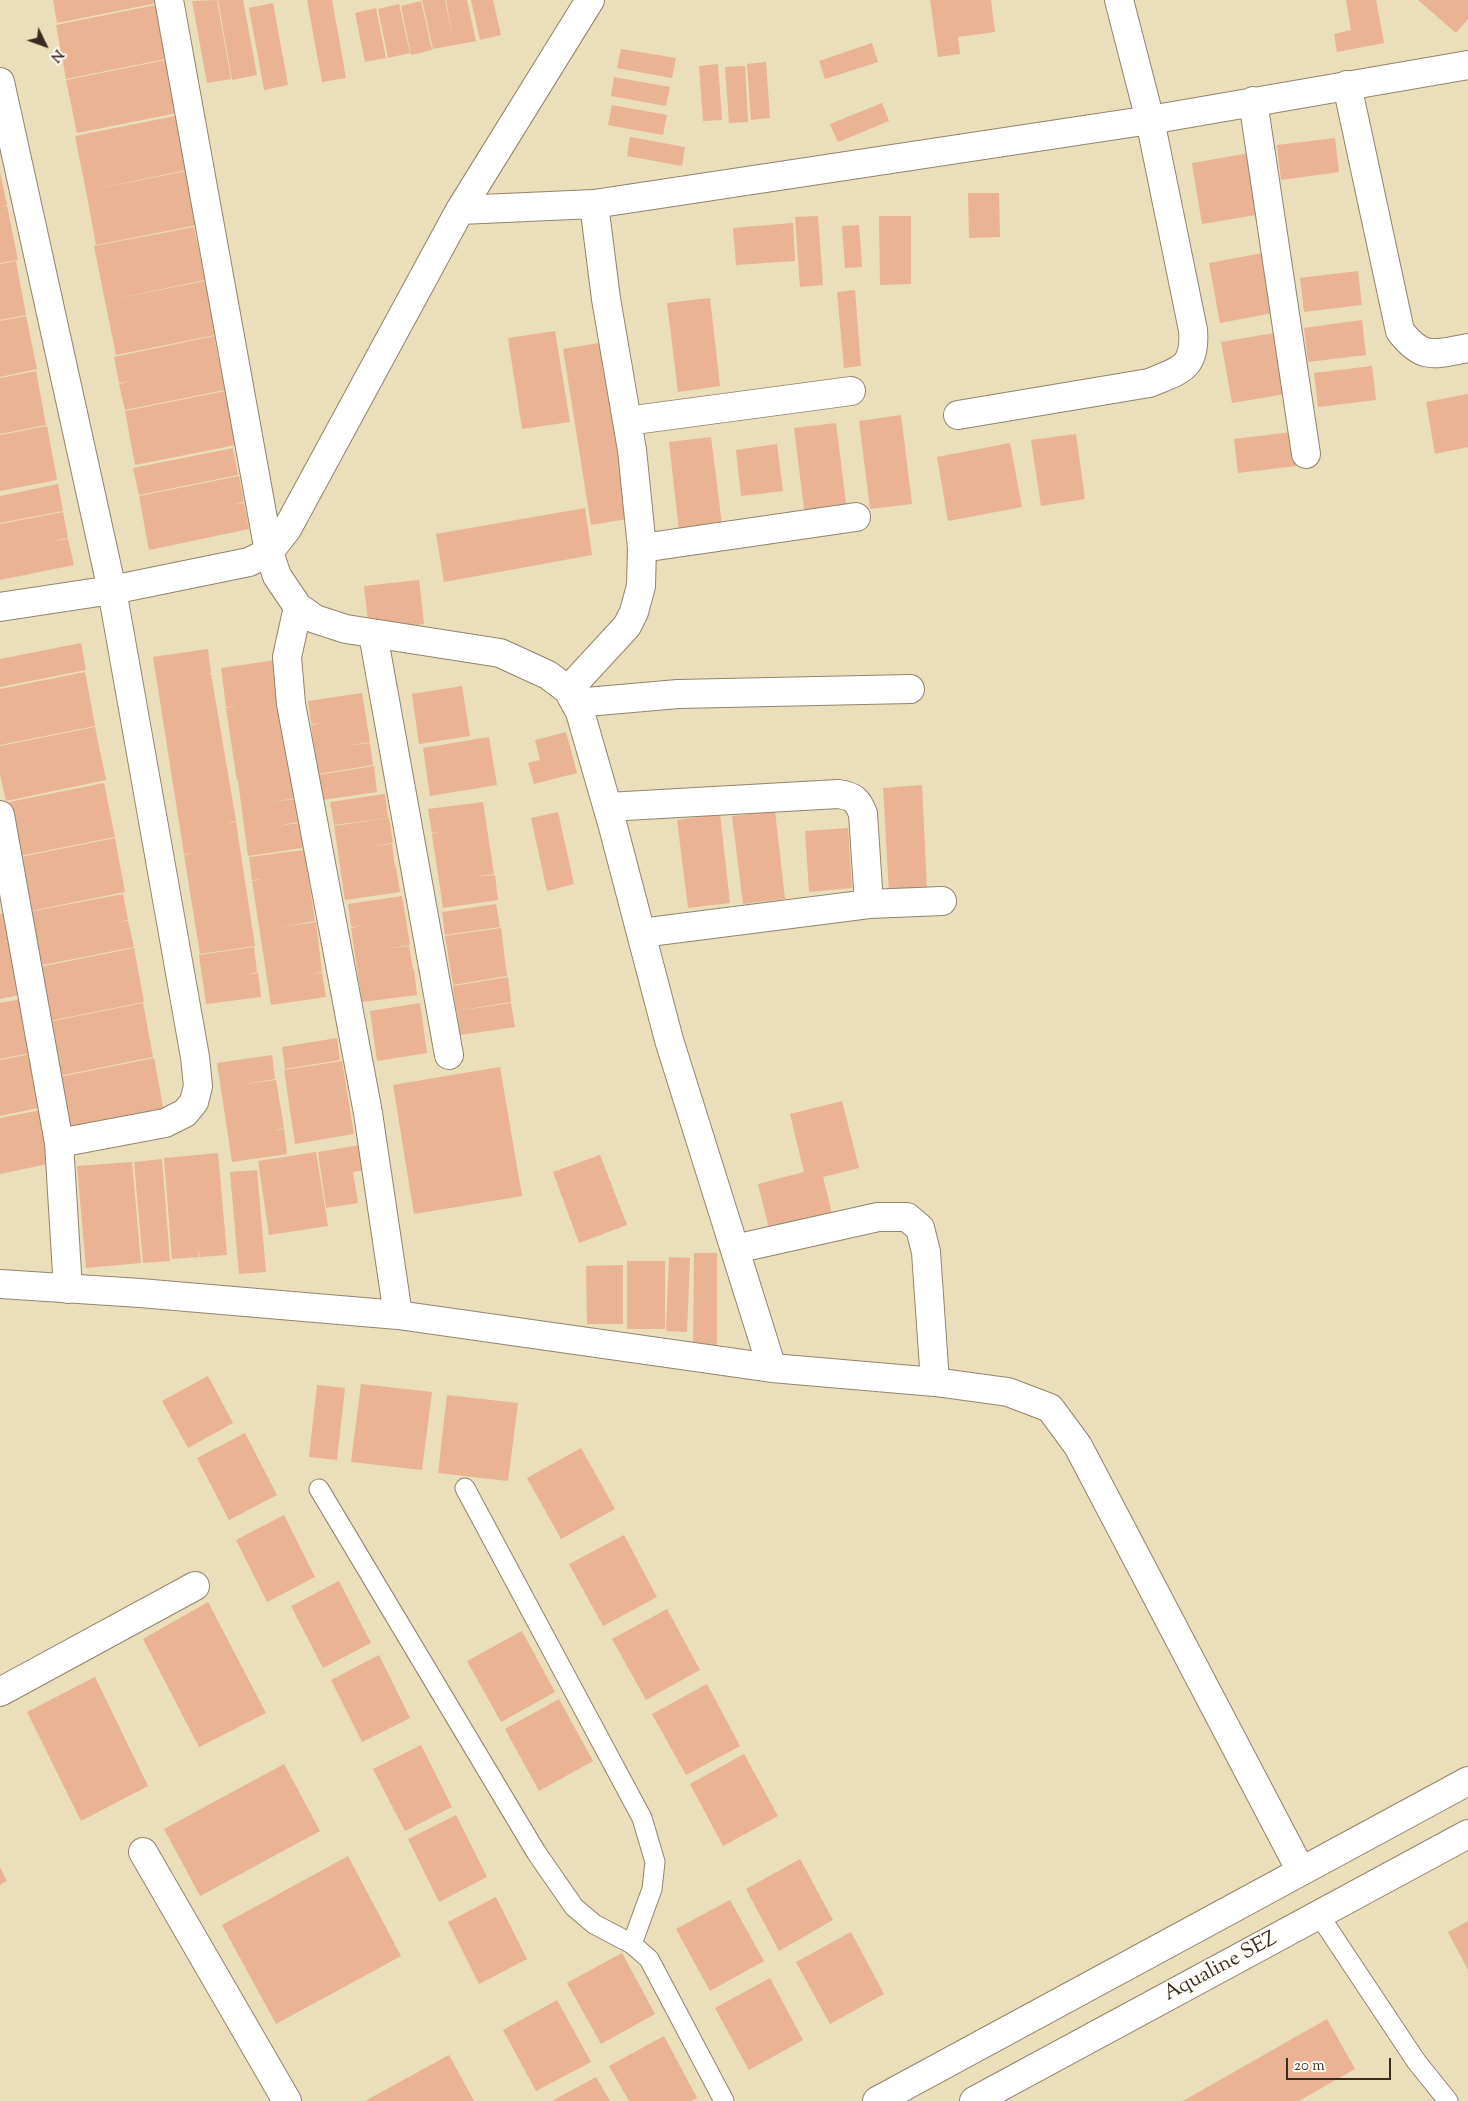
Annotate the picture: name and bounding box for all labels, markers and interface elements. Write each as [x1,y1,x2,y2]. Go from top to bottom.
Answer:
north arrow [20,20,70,70]
text: N [45,44,67,66]
street label: Aqualine SEZ [1160,1928,1282,2008]
scale bar [1288,2048,1393,2080]
text: 20 m [1294,2056,1325,2077]

